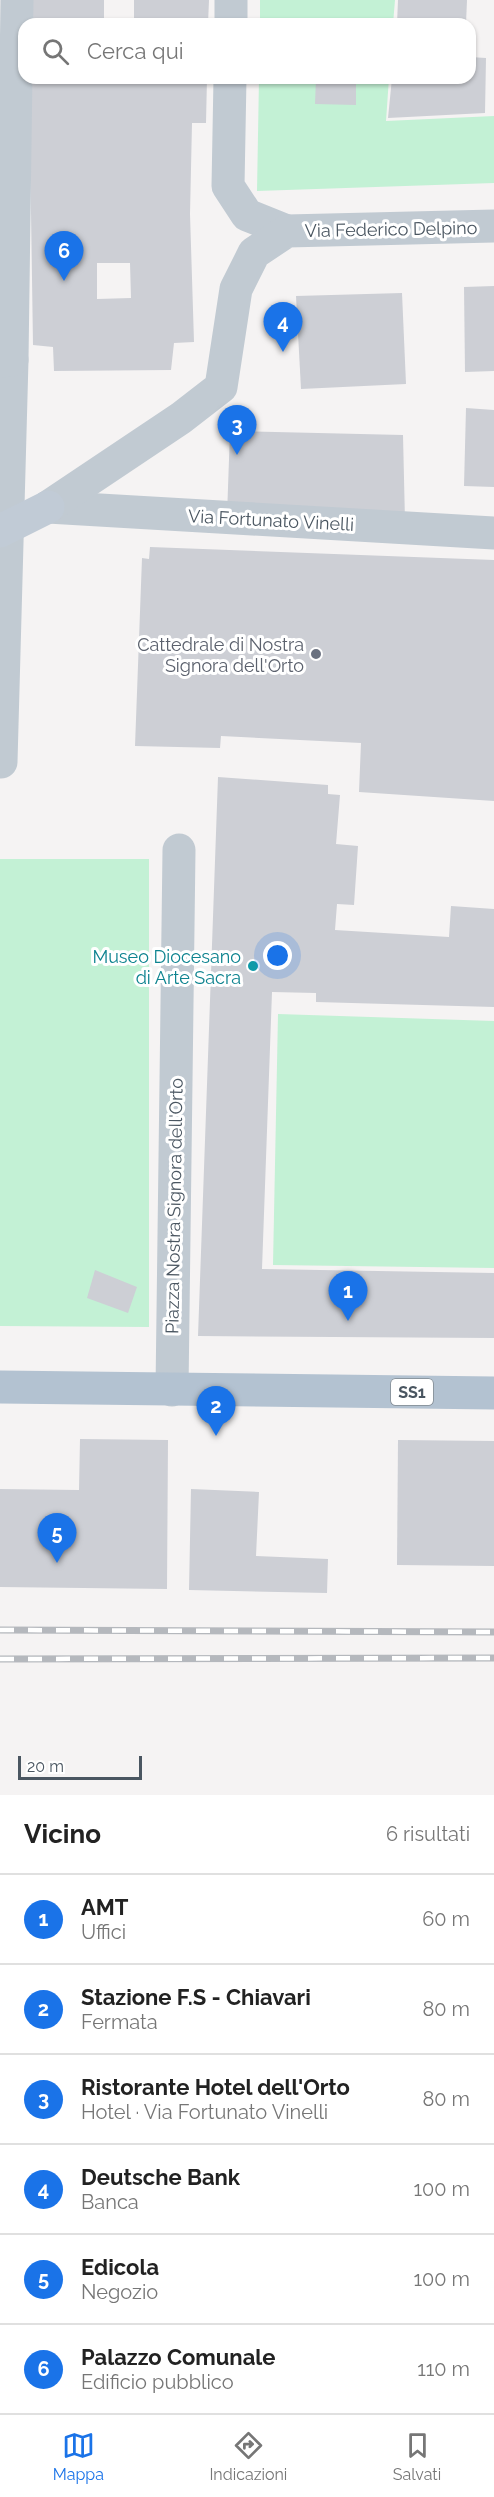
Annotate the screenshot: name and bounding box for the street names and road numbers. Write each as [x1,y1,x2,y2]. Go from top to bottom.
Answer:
street label: Via Federico Delpino [304,217,478,241]
street label: Via Fortunato Vinelli [188,505,354,535]
street label: Piazza Nostra Signora dell'Orto [161,1078,187,1334]
road number: SS1 [391,1379,433,1405]

